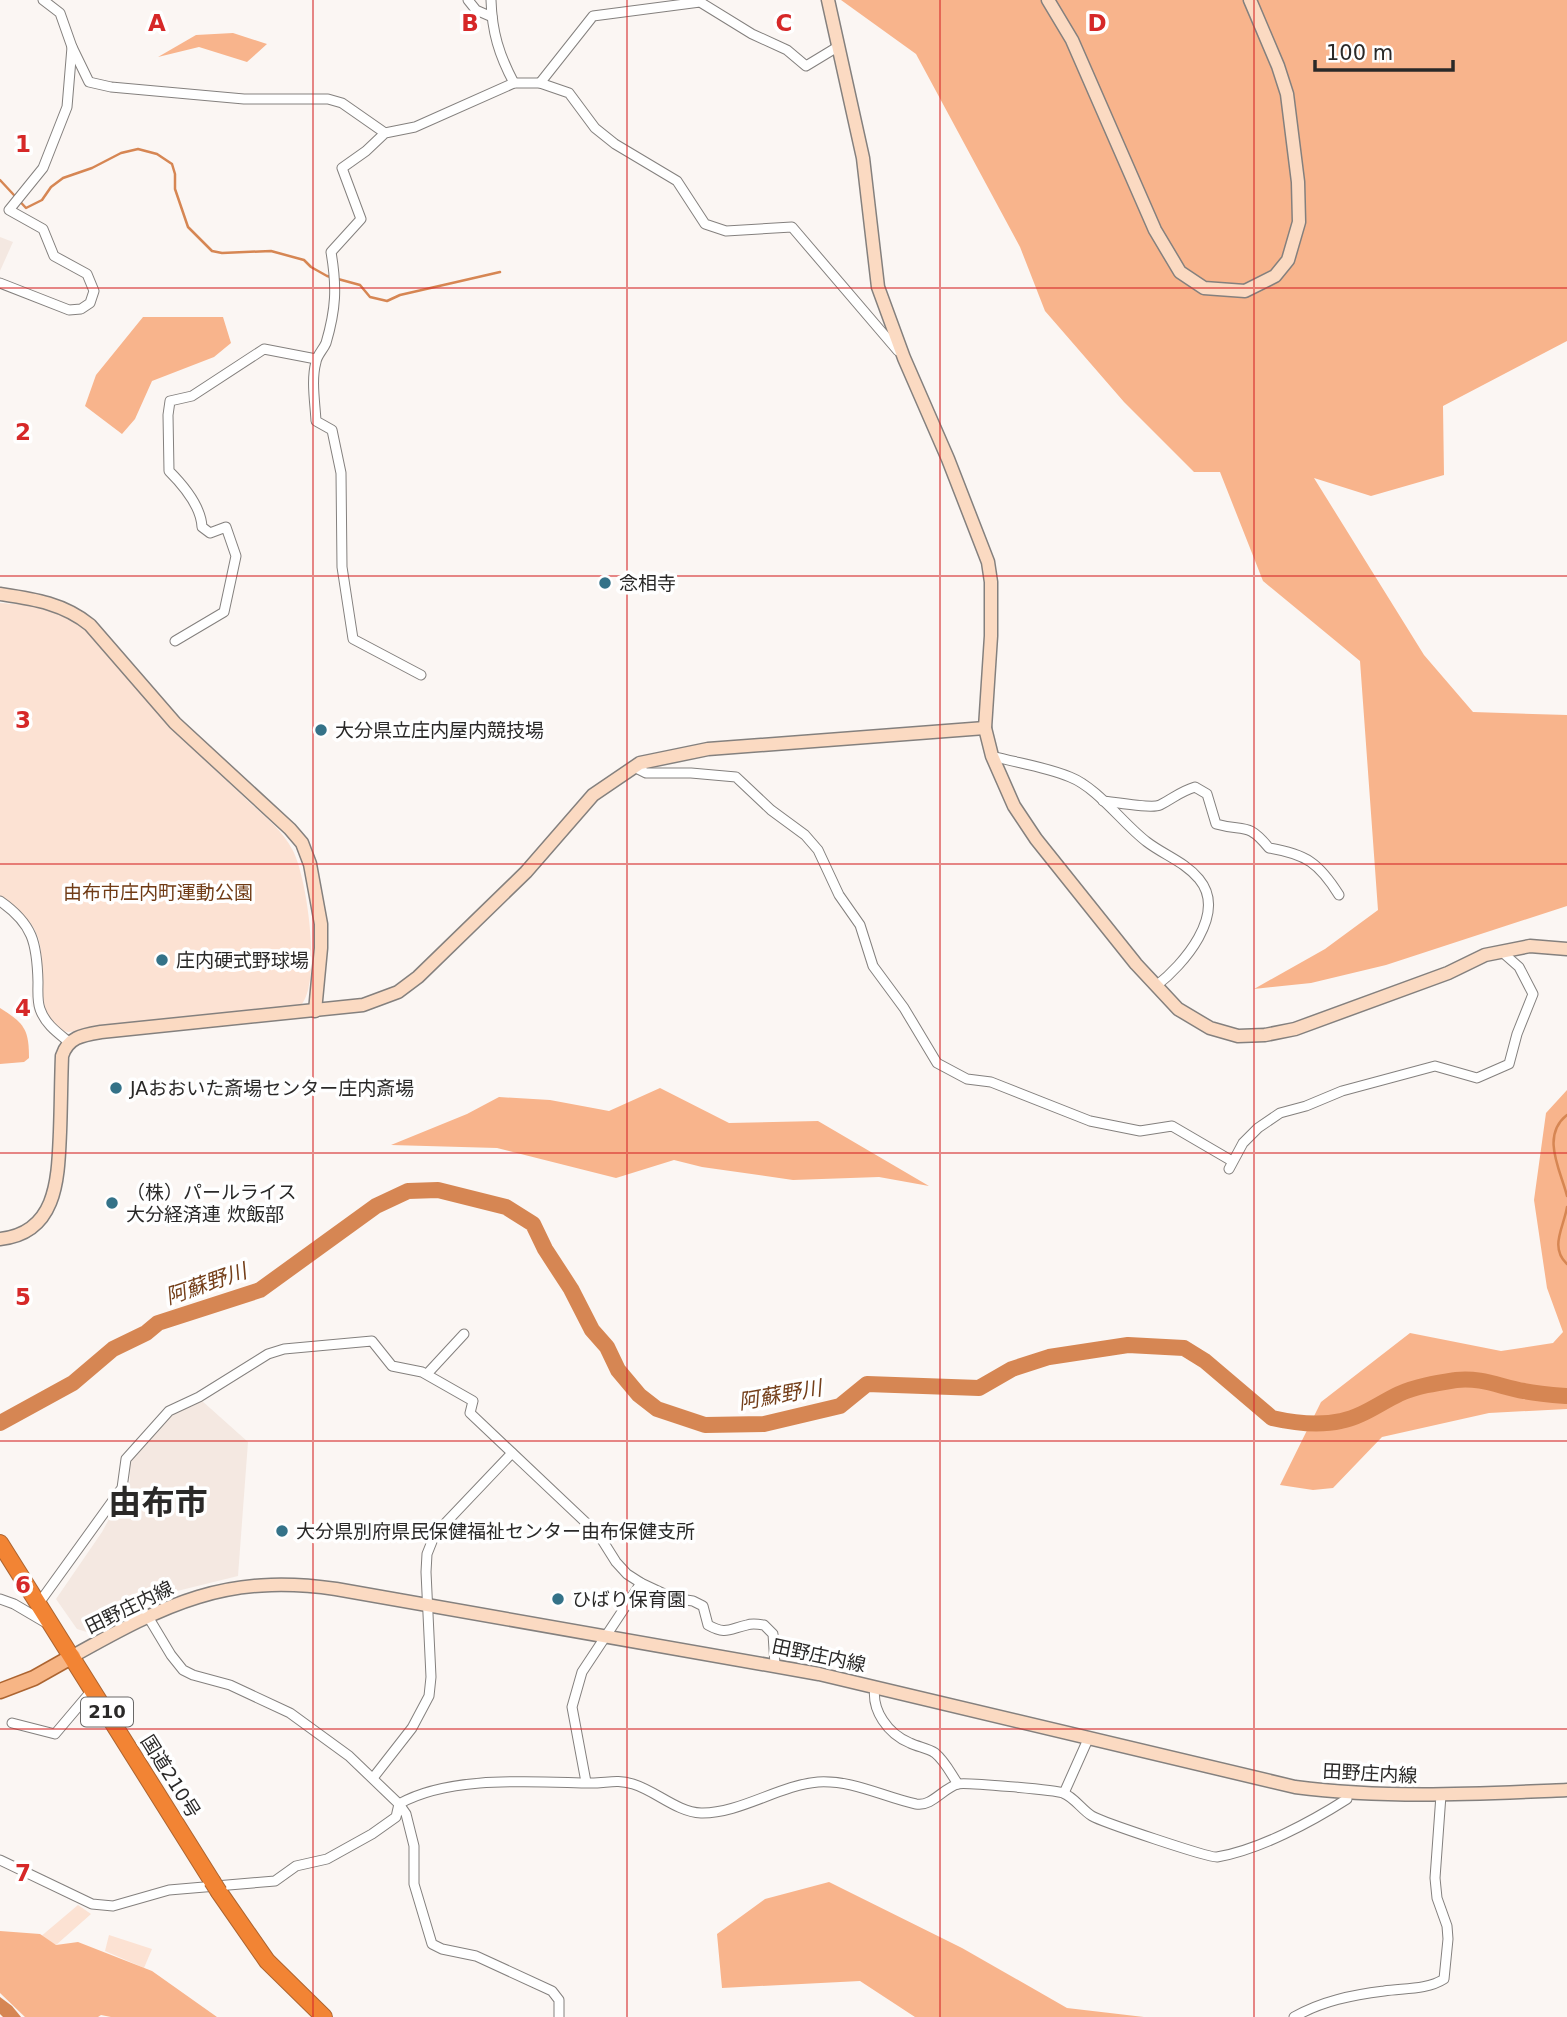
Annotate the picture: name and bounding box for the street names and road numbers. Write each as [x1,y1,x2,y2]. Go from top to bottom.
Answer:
street label: 田野庄内線 [81,1576,177,1638]
street label: 田野庄内線 [770,1634,868,1676]
road number: 210 [81,1698,133,1727]
street label: 国道210号 [137,1731,205,1821]
street label: 田野庄内線 [1322,1760,1418,1786]

